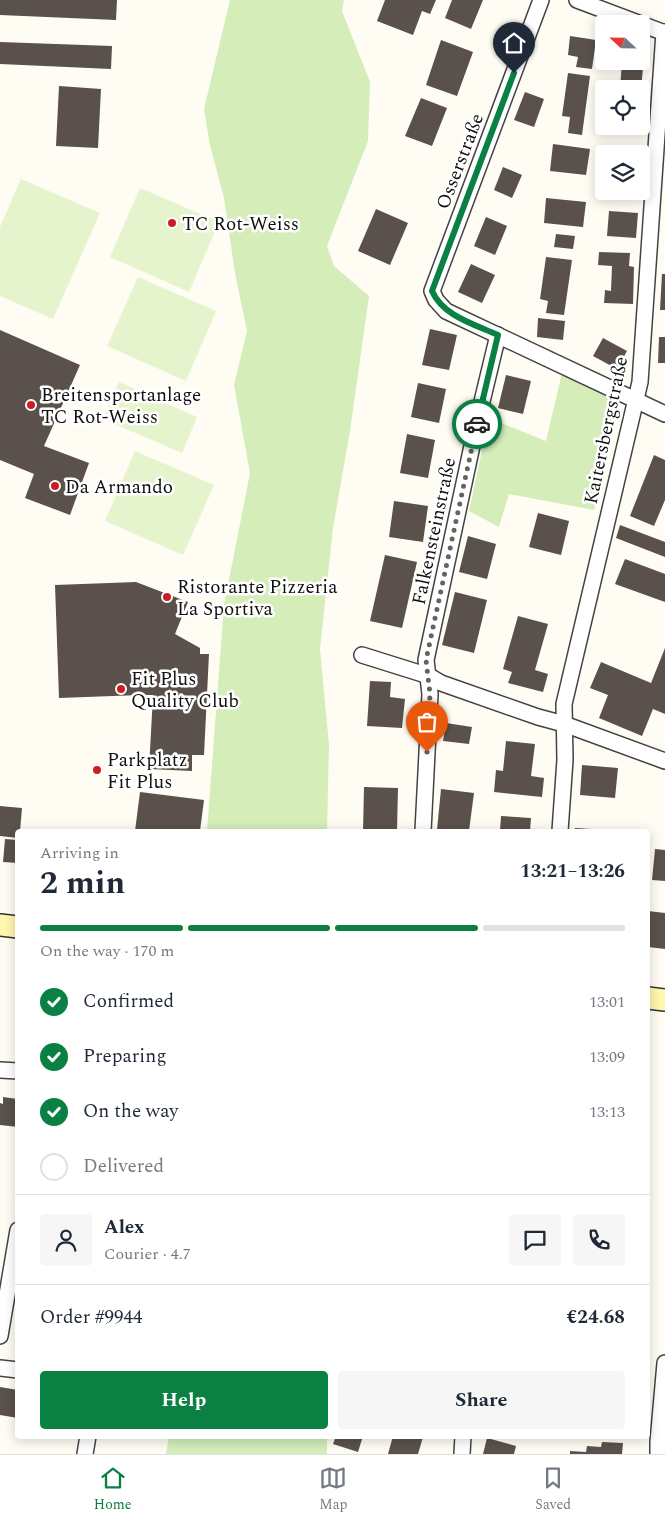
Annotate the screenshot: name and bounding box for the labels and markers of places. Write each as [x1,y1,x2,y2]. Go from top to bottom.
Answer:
pin [493,22,535,73]
place label: TC Rot-Weiss [182,210,299,239]
marker: TC Rot-Weiss [166,217,178,229]
place label: Breitensportanlage TC Rot-Weiss [41,381,201,432]
marker: Breitensportanlage TC Rot-Weiss [25,399,37,411]
place label: Da Armando [65,473,173,502]
marker: Da Armando [49,480,61,492]
place label: Ristorante Pizzeria La Sportiva [177,573,338,624]
marker: Ristorante Pizzeria La Sportiva [161,591,173,603]
place label: Fit Plus Quality Club [131,665,239,716]
marker: Fit Plus Quality Club [115,683,127,695]
pin [406,701,448,752]
place label: Parkplatz Fit Plus [107,746,188,797]
marker: Parkplatz Fit Plus [91,764,103,776]

